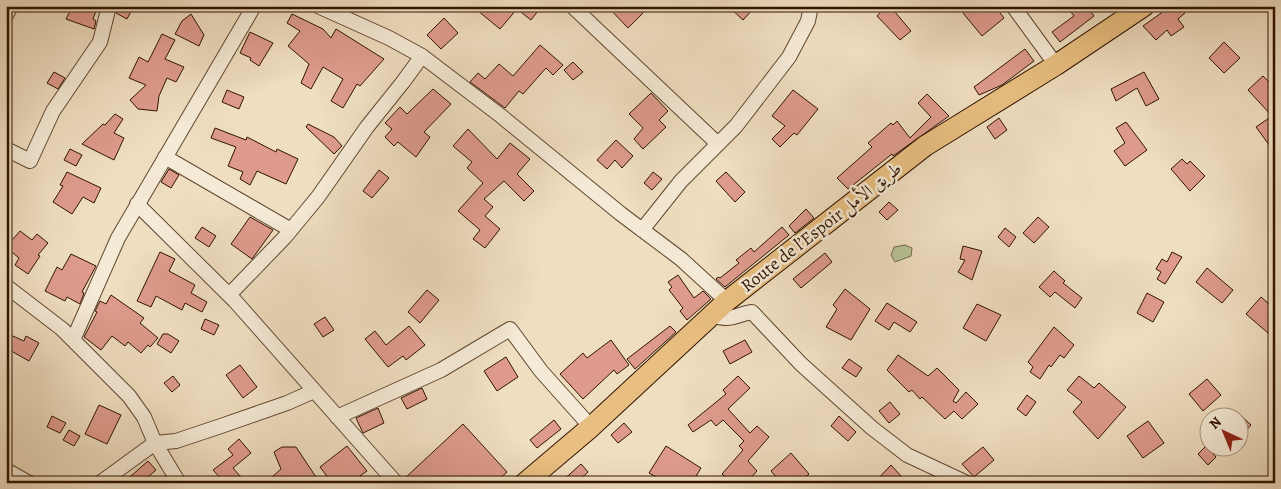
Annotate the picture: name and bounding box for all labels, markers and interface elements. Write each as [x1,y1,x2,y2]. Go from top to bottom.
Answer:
street label: Route de l’Espoir طريق الأمل [735,156,907,298]
north arrow [1198,406,1248,456]
text: N [1205,413,1226,433]

